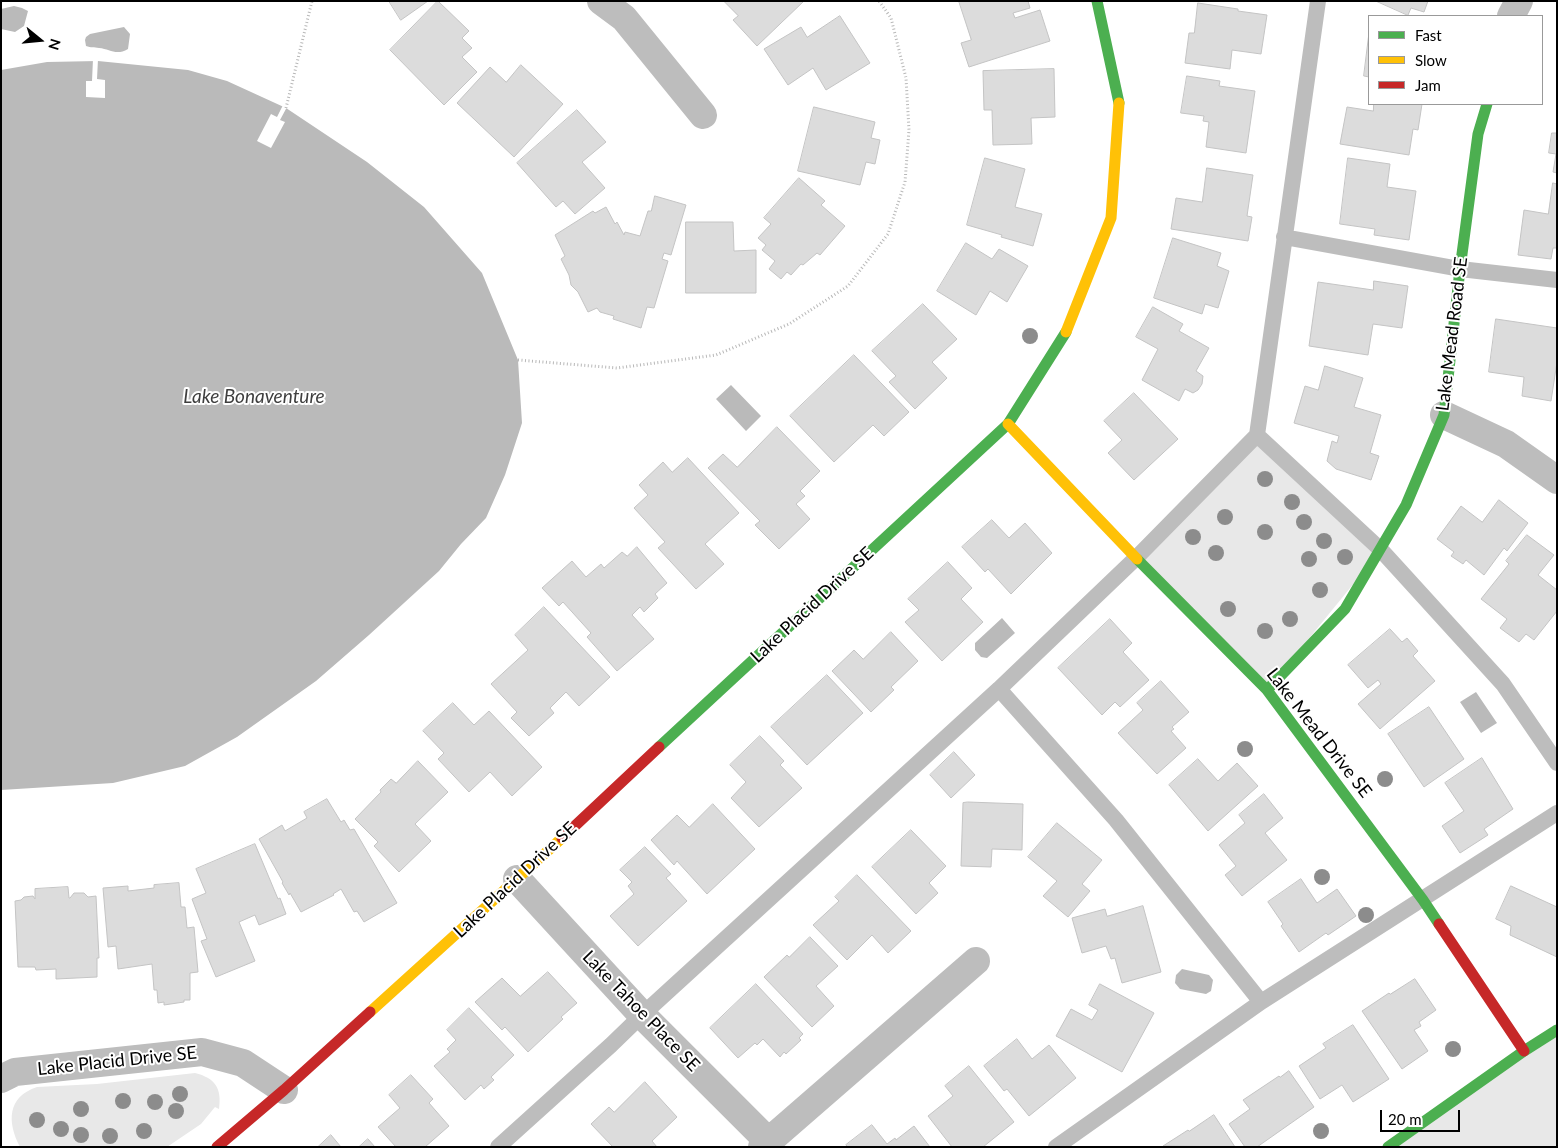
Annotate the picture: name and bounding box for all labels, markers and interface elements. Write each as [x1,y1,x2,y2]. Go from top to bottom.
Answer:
north arrow [15,15,65,65]
legend [1368,15,1543,105]
text: Fast [1415,26,1442,44]
text: N [45,37,65,52]
text: Slow [1415,51,1447,69]
text: Jam [1415,76,1441,94]
street label: Lake Mead Road SE [1432,256,1472,412]
water label: Lake Bonaventure [183,386,325,408]
street label: Lake Placid Drive SE [746,542,878,668]
street label: Lake Mead Drive SE [1262,664,1376,802]
street label: Lake Placid Drive SE [449,817,581,943]
street label: Lake Tahoe Place SE [578,946,704,1076]
street label: Lake Placid Drive SE [36,1042,198,1080]
scale bar [1383,1100,1463,1132]
text: 20 m [1388,1110,1422,1128]

